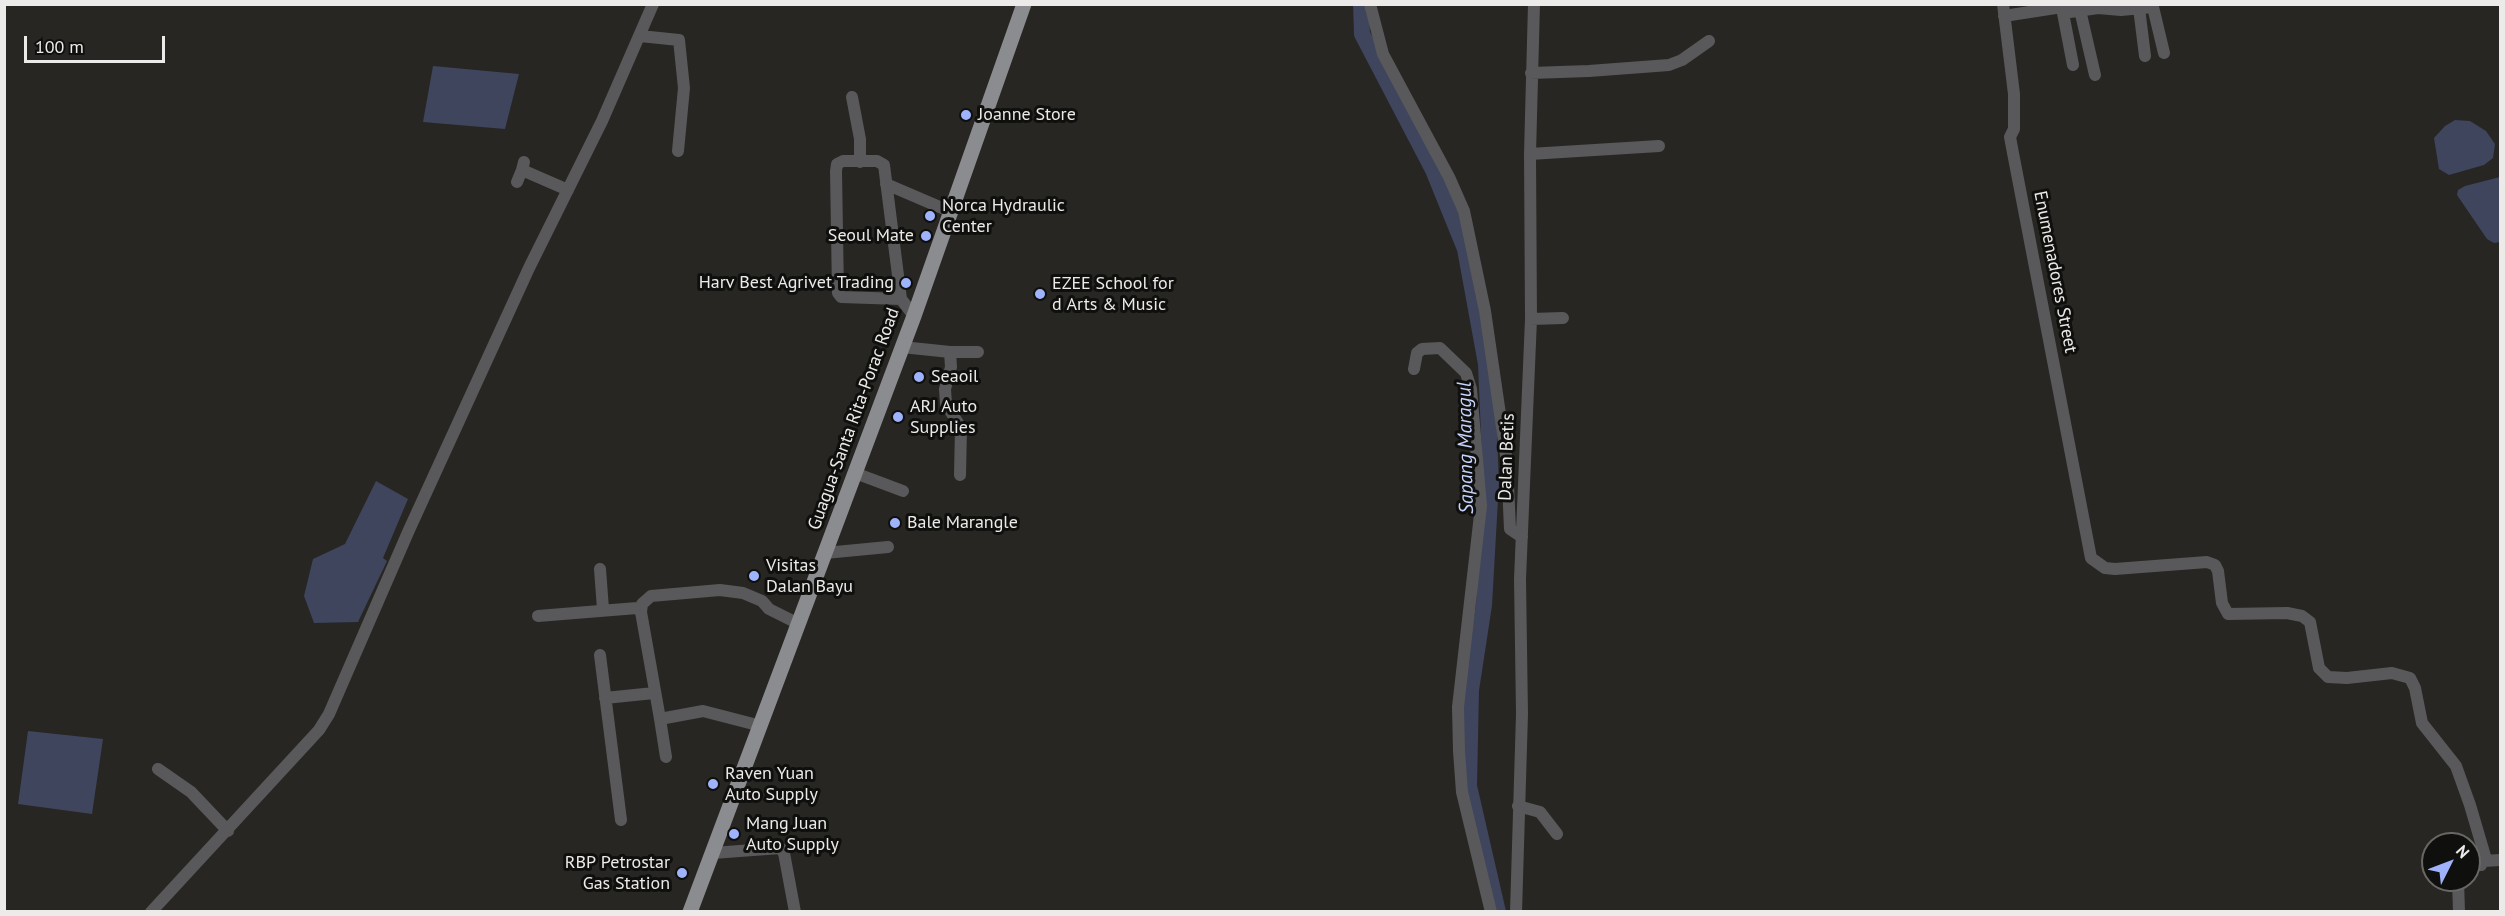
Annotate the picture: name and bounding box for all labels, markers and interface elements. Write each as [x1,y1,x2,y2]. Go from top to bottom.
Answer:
scale bar [27,24,168,62]
text: 100 m [35,35,84,58]
place label: Joanne Store [978,104,1076,126]
marker: Joanne Store [959,108,973,122]
street label: Enumenadores Street [2029,189,2081,355]
place label: Norca Hydraulic Center [942,195,1065,238]
marker: Norca Hydraulic Center [923,209,937,223]
place label: Seoul Mate [828,225,914,247]
marker: Seoul Mate [919,229,933,243]
place label: Harv Best Agrivet Trading [699,272,894,294]
place label: EZEE School for d Arts & Music [1052,273,1174,316]
marker: Harv Best Agrivet Trading [899,276,913,290]
marker: EZEE School for d Arts & Music [1033,287,1047,301]
street label: Guagua-Santa Rita-Porac Road [804,305,904,533]
place label: Seaoil [931,366,978,388]
marker: Seaoil [912,370,926,384]
water label: Sapang Maragul [1453,382,1479,514]
place label: ARJ Auto Supplies [910,396,977,438]
marker: ARJ Auto Supplies [891,410,905,424]
street label: Dalan Betis [1495,413,1519,501]
place label: Bale Marangle [907,512,1018,534]
marker: Bale Marangle [888,516,902,530]
place label: Visitas Dalan Bayu [766,555,853,598]
marker: Visitas Dalan Bayu [747,569,761,583]
place label: Raven Yuan Auto Supply [725,763,818,806]
marker: Raven Yuan Auto Supply [706,777,720,791]
place label: Mang Juan Auto Supply [746,813,839,856]
marker: Mang Juan Auto Supply [727,827,741,841]
north arrow [2421,832,2481,892]
text: N [2452,841,2474,862]
place label: RBP Petrostar Gas Station [565,852,670,894]
marker: RBP Petrostar Gas Station [675,866,689,880]

